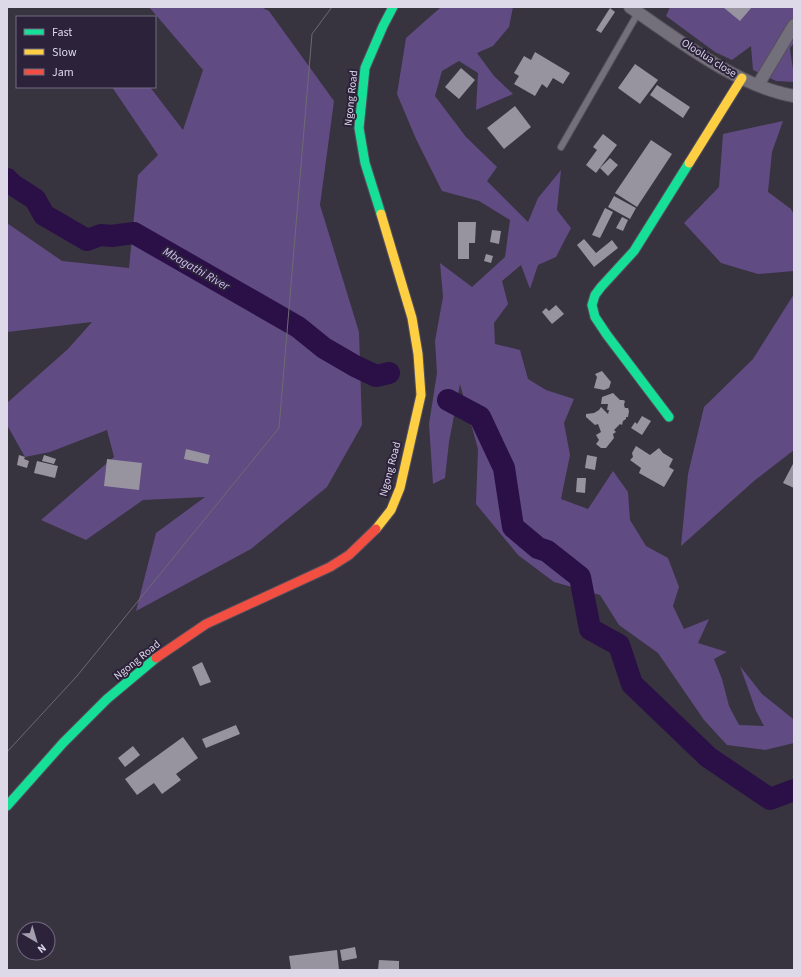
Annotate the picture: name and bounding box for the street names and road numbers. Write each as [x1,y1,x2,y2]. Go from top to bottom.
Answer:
street label: Oloolua close [679,35,740,81]
street label: Ngong Road [341,69,361,127]
street label: Ngong Road [376,440,404,498]
street label: Ngong Road [111,637,163,683]

